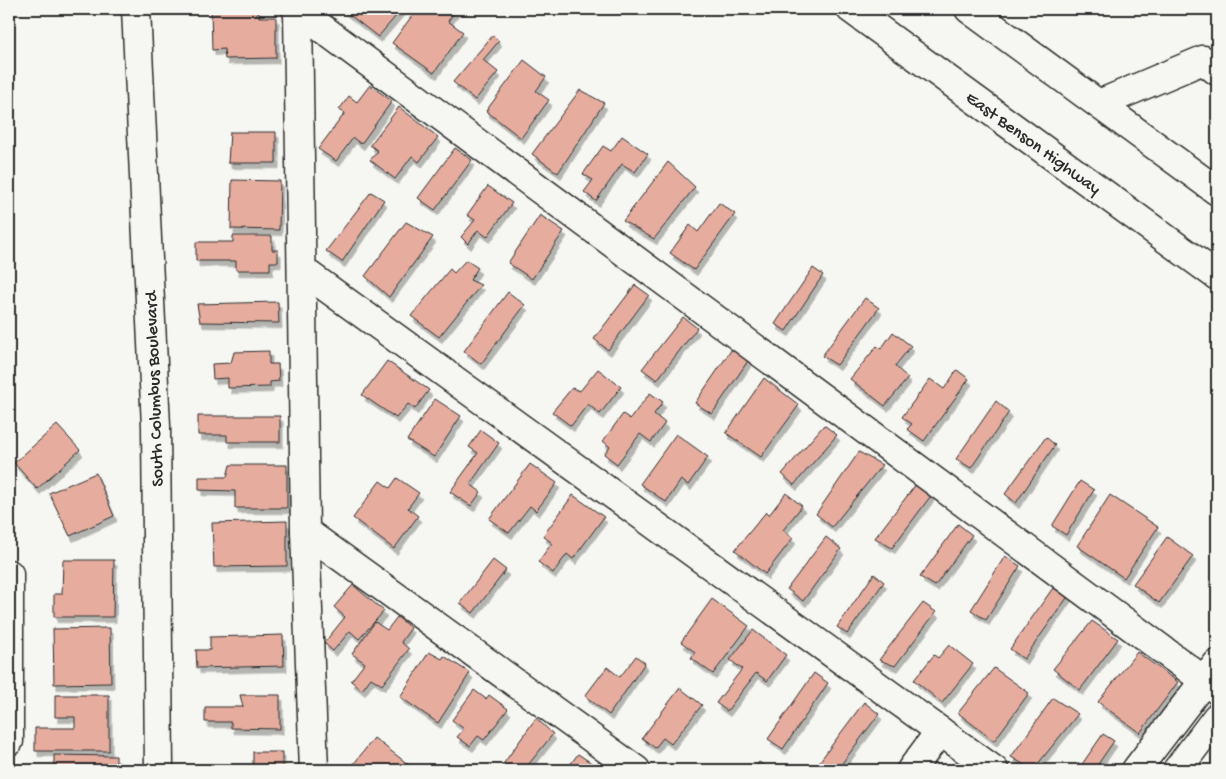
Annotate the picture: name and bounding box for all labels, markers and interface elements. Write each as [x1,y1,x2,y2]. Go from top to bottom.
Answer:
street label: East Benson Highway [961,88,1104,200]
street label: South Columbus Boulevard [142,289,169,487]

